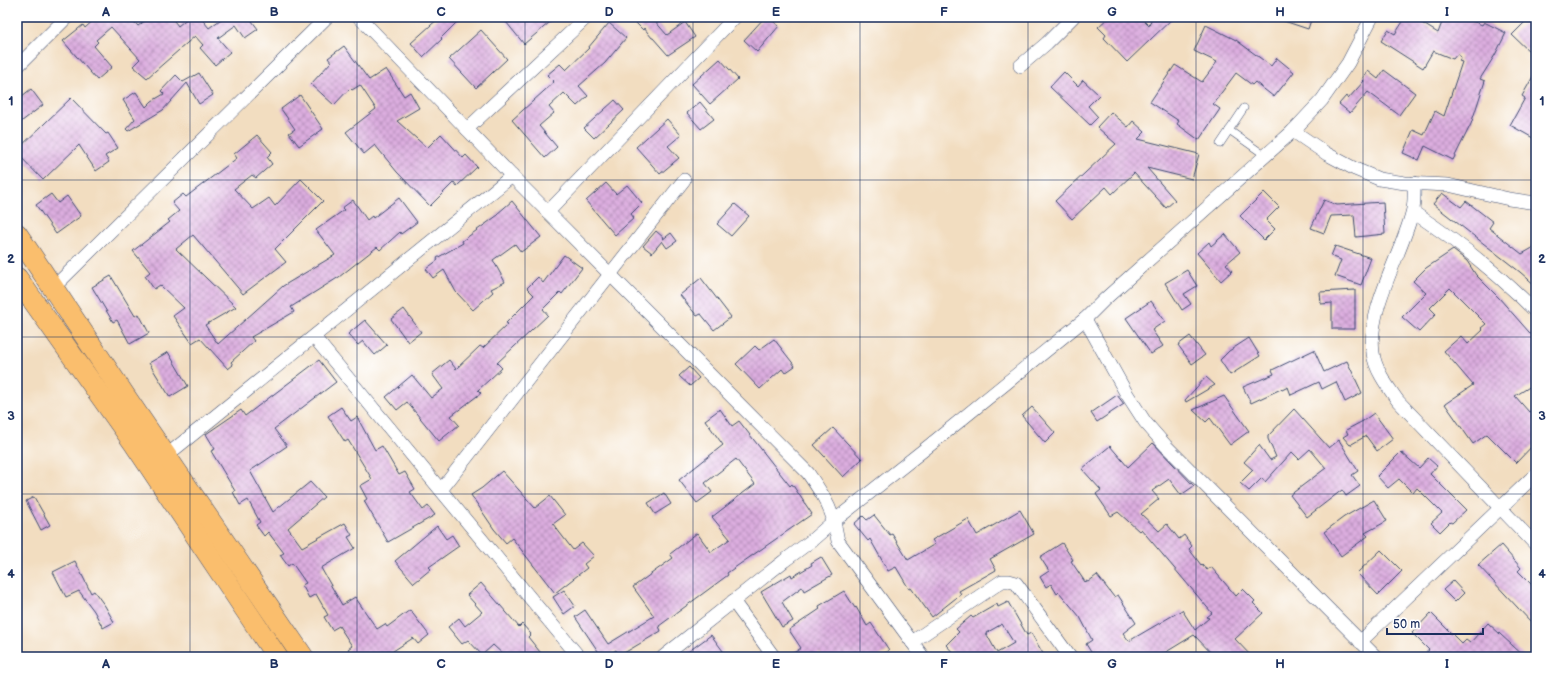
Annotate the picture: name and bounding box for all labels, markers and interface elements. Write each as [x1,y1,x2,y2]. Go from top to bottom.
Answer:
text: A [101,4,110,20]
text: B [269,4,279,20]
text: C [436,4,446,20]
text: D [604,4,614,20]
text: E [772,4,781,20]
text: F [940,4,948,20]
text: G [1107,4,1117,20]
text: H [1275,4,1285,20]
text: I [1445,4,1449,20]
text: 1 [8,93,14,109]
text: 1 [1539,93,1545,109]
text: 2 [7,251,15,267]
text: 2 [1538,251,1546,267]
text: 3 [7,408,15,424]
text: 3 [1538,408,1546,424]
text: 4 [7,566,15,582]
text: 4 [1538,566,1546,582]
scale bar [1387,610,1483,636]
text: 50 m [1393,617,1420,632]
text: A [101,656,110,672]
text: B [269,656,279,672]
text: C [436,656,446,672]
text: D [604,656,614,672]
text: E [772,656,781,672]
text: F [940,656,948,672]
text: G [1107,656,1117,672]
text: H [1275,656,1285,672]
text: I [1445,656,1449,672]

